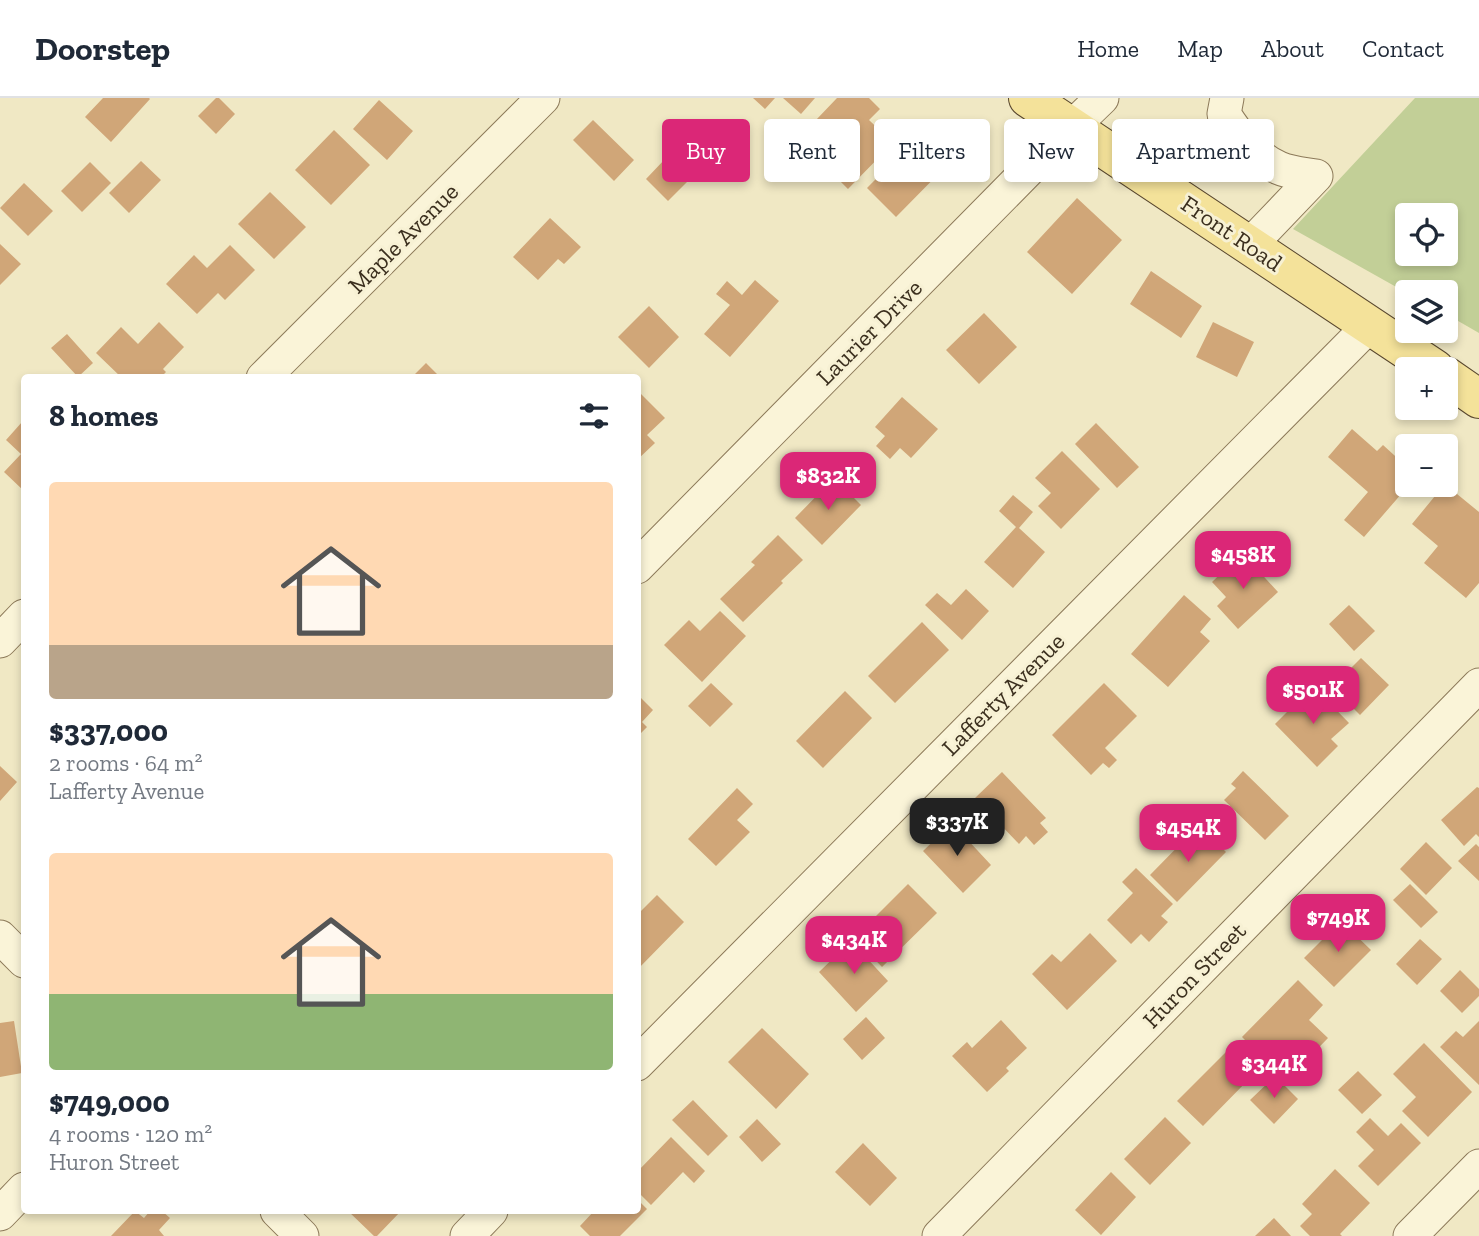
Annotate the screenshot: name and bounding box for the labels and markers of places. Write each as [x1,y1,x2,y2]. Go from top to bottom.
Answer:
pin: $832K [779,452,877,512]
pin: $458K [1194,532,1292,591]
pin: $501K [1264,666,1362,726]
pin: $337K [908,798,1006,858]
pin: $454K [1139,804,1237,864]
pin: $749K [1289,894,1387,954]
pin: $434K [805,916,903,976]
pin: $344K [1225,1040,1323,1100]

